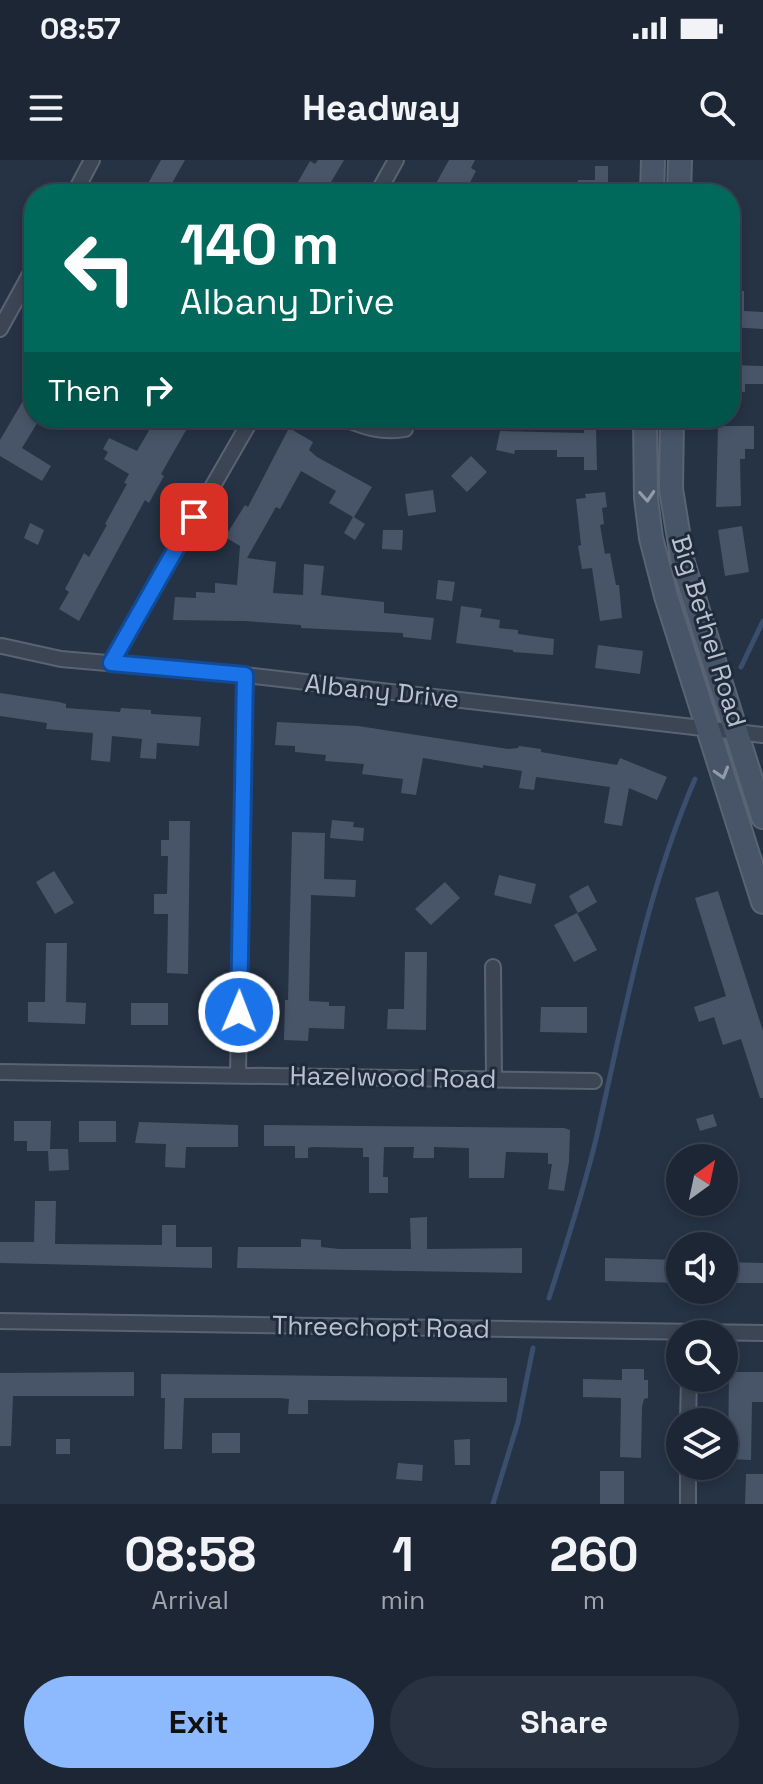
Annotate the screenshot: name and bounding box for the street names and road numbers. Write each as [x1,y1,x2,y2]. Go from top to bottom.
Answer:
street label: Big Bethel Road [664,531,754,731]
street label: Albany Drive [303,666,461,716]
street label: Hazelwood Road [289,1058,497,1096]
street label: Threechopt Road [272,1308,490,1346]

